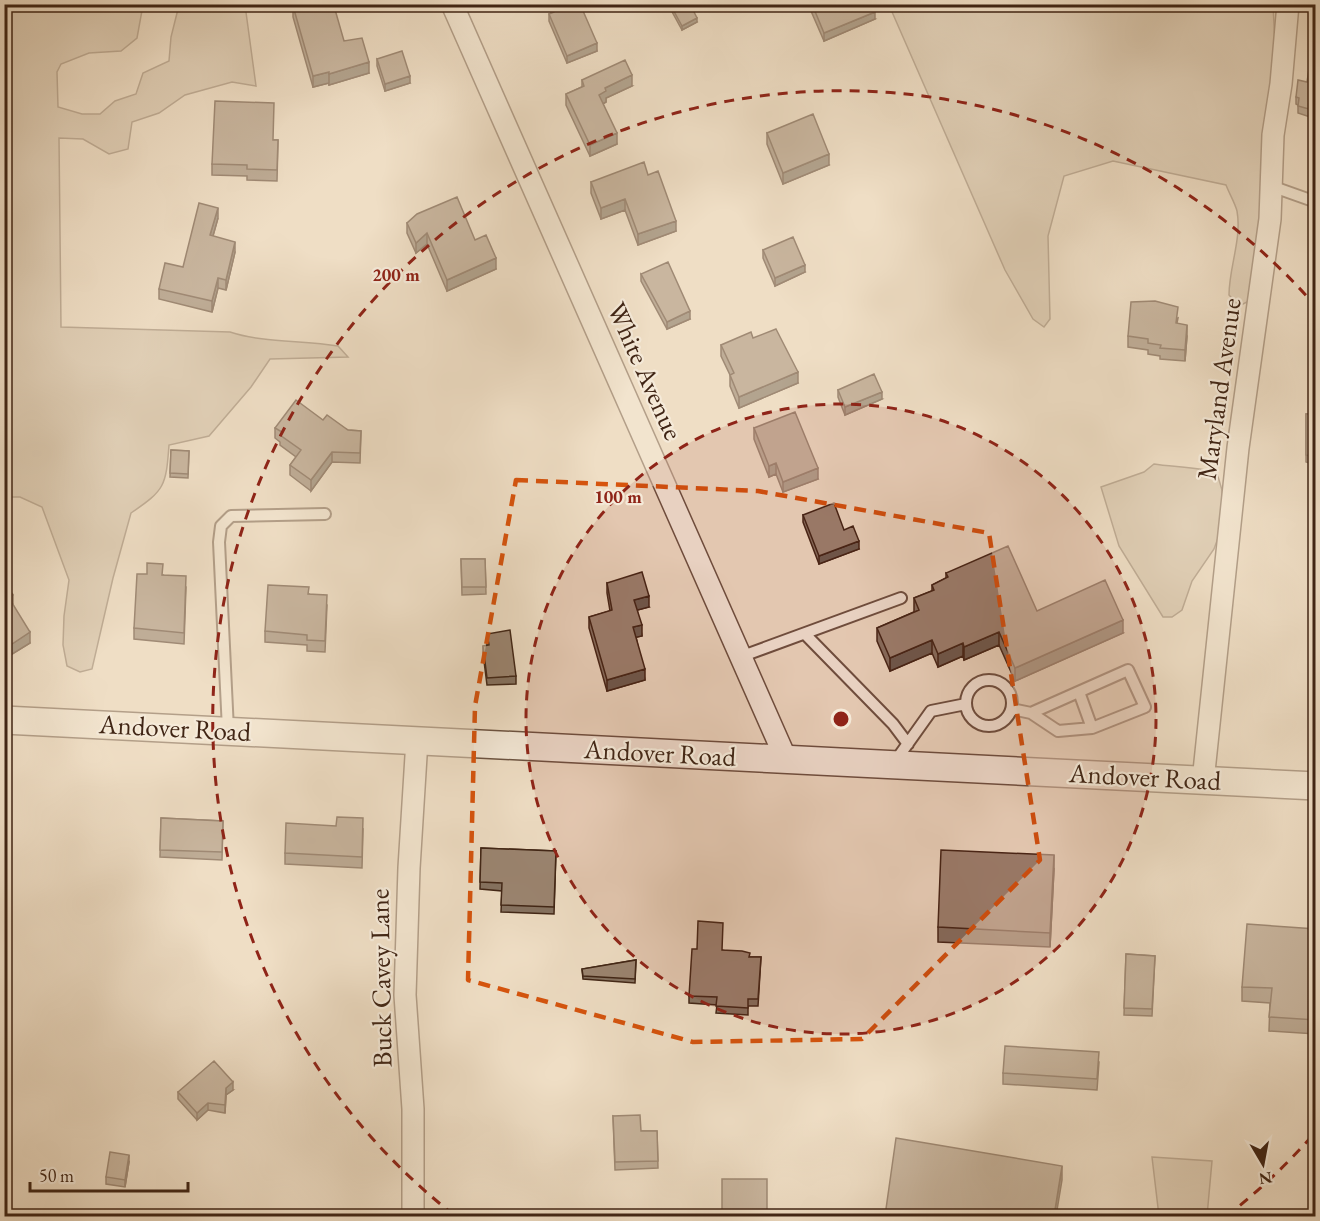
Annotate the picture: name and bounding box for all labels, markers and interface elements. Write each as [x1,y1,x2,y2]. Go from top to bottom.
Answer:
text: 200 m [372,263,420,286]
street label: White Avenue [600,296,691,445]
street label: Maryland Avenue [1188,296,1249,482]
text: 100 m [594,485,642,508]
street label: Andover Road [97,706,252,749]
centre of rings [831,709,851,729]
street label: Andover Road [582,731,737,774]
street label: Andover Road [1067,755,1222,798]
street label: Buck Cavey Lane [361,888,400,1068]
north arrow [1233,1134,1293,1194]
scale bar [30,1155,188,1193]
text: 50 m [39,1164,74,1187]
text: N [1257,1167,1274,1190]

